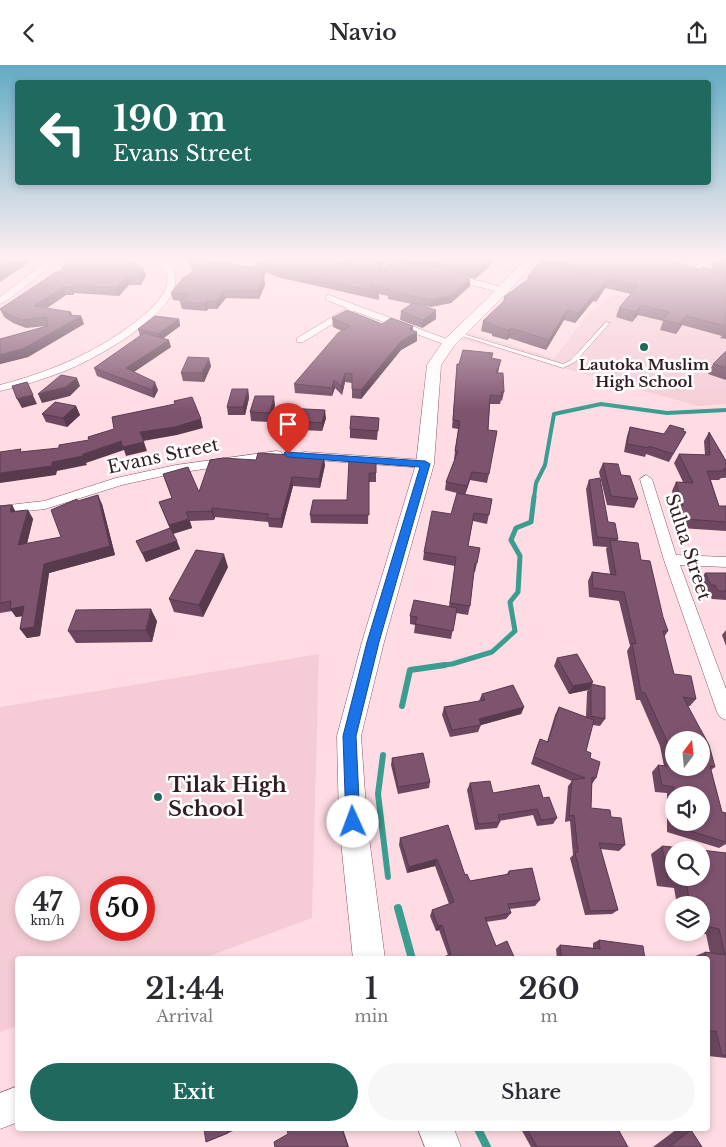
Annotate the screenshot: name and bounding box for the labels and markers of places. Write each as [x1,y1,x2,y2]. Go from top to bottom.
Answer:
marker: Lautoka Muslim High School [638,341,650,353]
place label: Lautoka Muslim High School [579,355,710,391]
pin [267,403,309,454]
place label: Tilak High School [168,772,287,822]
marker: Tilak High School [152,791,164,803]

